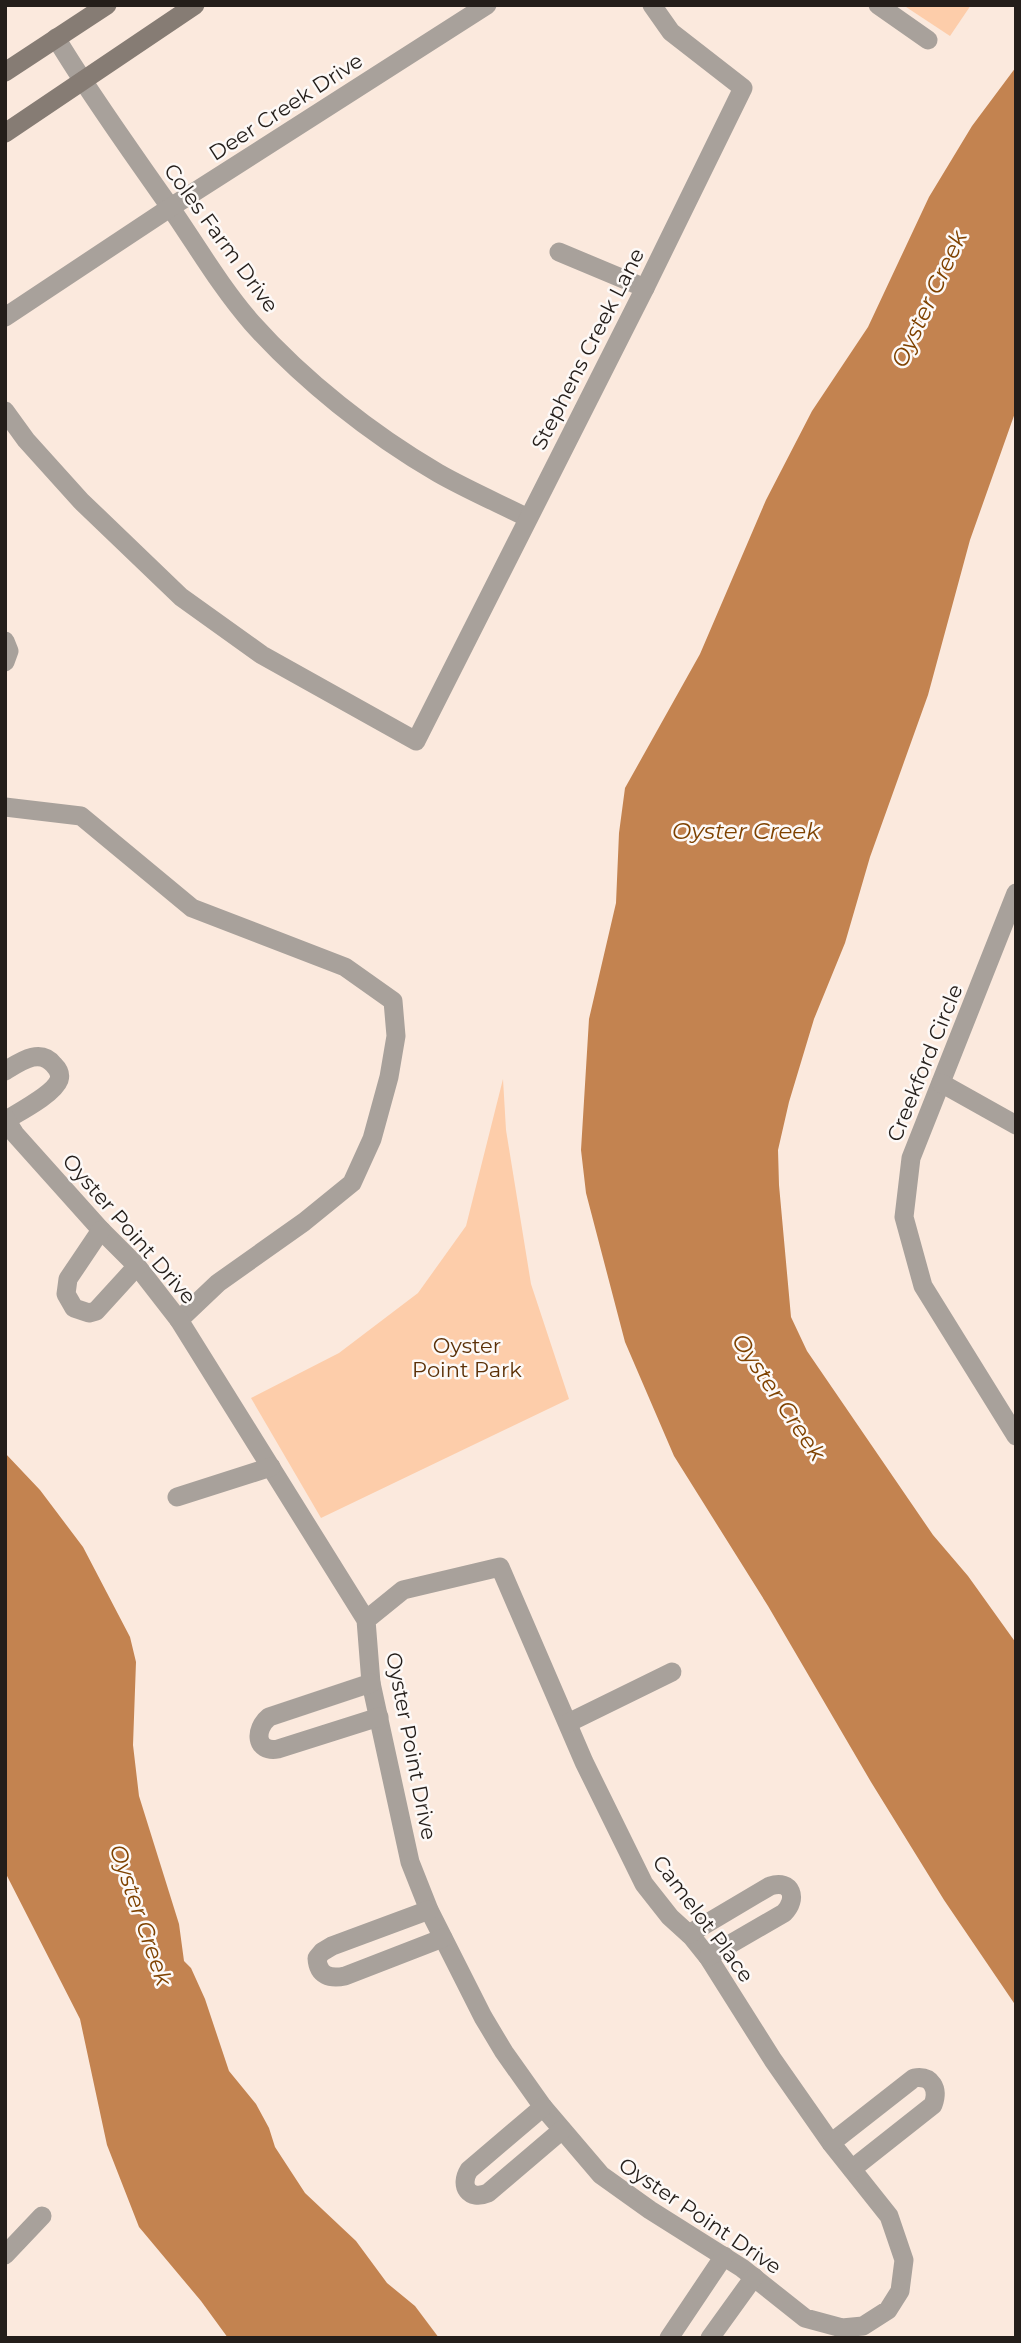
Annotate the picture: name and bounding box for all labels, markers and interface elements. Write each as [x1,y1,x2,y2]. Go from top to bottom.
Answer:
street label: Deer Creek Drive [204,48,367,166]
street label: Coles Farm Drive [159,158,284,317]
water label: Oyster Creek [885,225,973,372]
street label: Stephens Creek Lane [526,244,649,454]
water label: Oyster Creek [672,817,821,845]
street label: Creekford Circle [882,980,968,1145]
street label: Oyster Point Drive [57,1149,201,1309]
water label: Oyster Creek [726,1328,833,1467]
park label: Oyster Point Park [412,1333,522,1382]
street label: Oyster Point Drive [381,1650,442,1842]
water label: Oyster Creek [104,1841,179,1991]
street label: Camelot Place [648,1850,759,1987]
street label: Oyster Point Drive [614,2152,786,2279]

